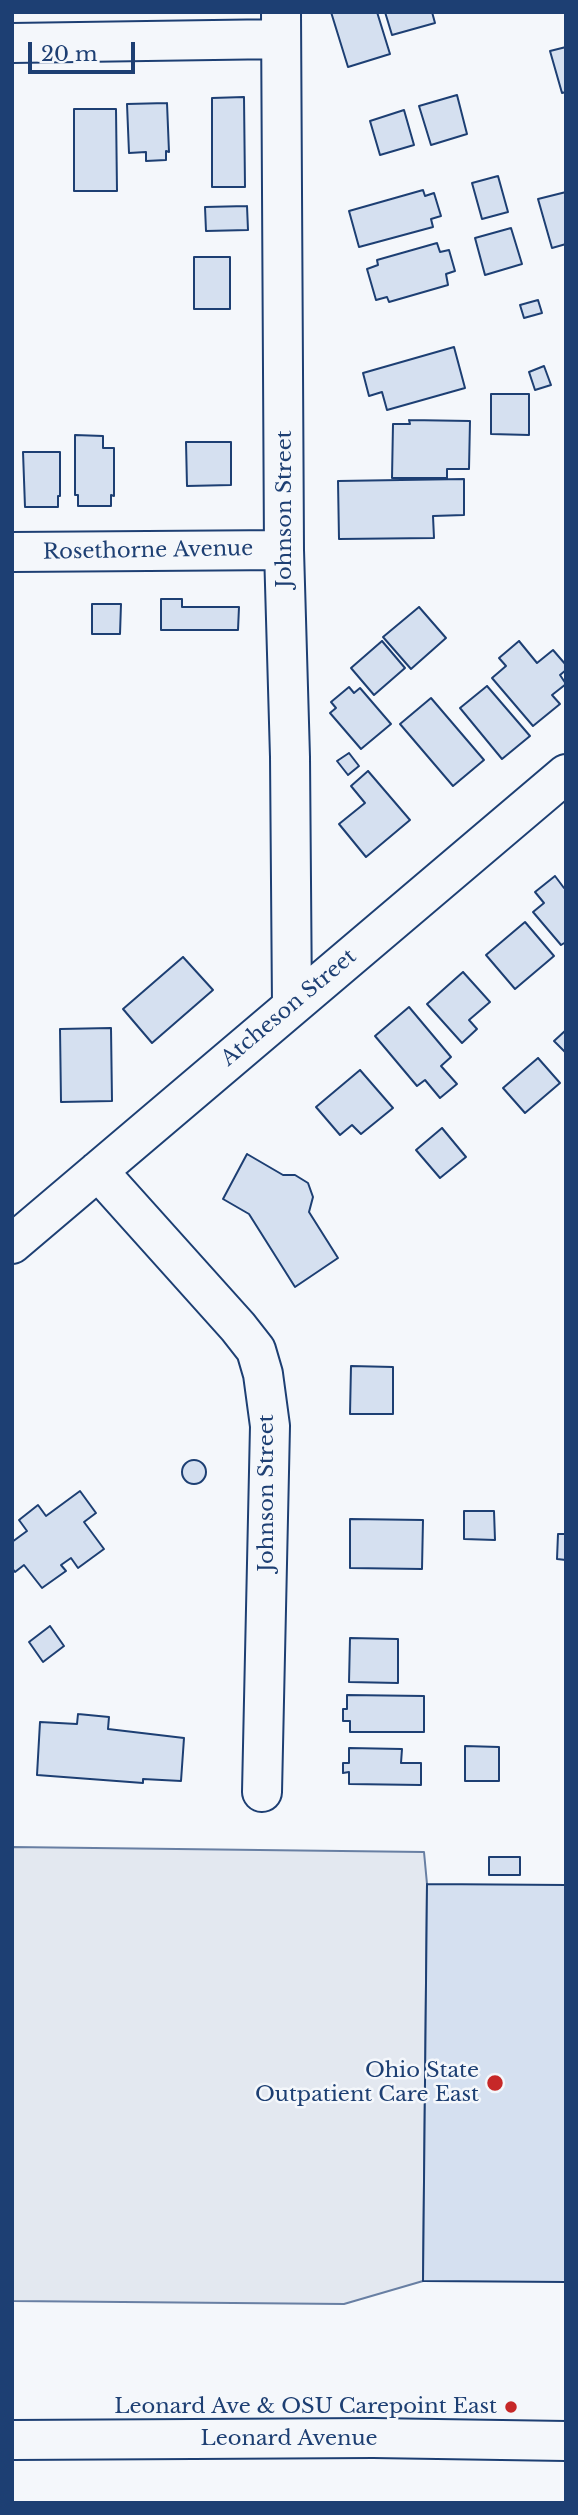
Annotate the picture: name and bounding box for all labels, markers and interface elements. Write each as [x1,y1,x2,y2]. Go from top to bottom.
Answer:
scale bar [32,28,138,72]
text: 20 m [41,41,98,67]
street label: Johnson Street [272,430,298,588]
street label: Rosethorne Avenue [43,537,253,565]
street label: Atcheson Street [216,944,362,1072]
street label: Johnson Street [254,1414,280,1572]
place label: Ohio State Outpatient Care East [255,2058,479,2108]
marker: Ohio State Outpatient Care East [485,2073,505,2093]
place label: Leonard Ave & OSU Carepoint East [114,2394,497,2420]
marker: Leonard Ave & OSU Carepoint East [503,2399,519,2415]
street label: Leonard Avenue [200,2426,378,2452]

